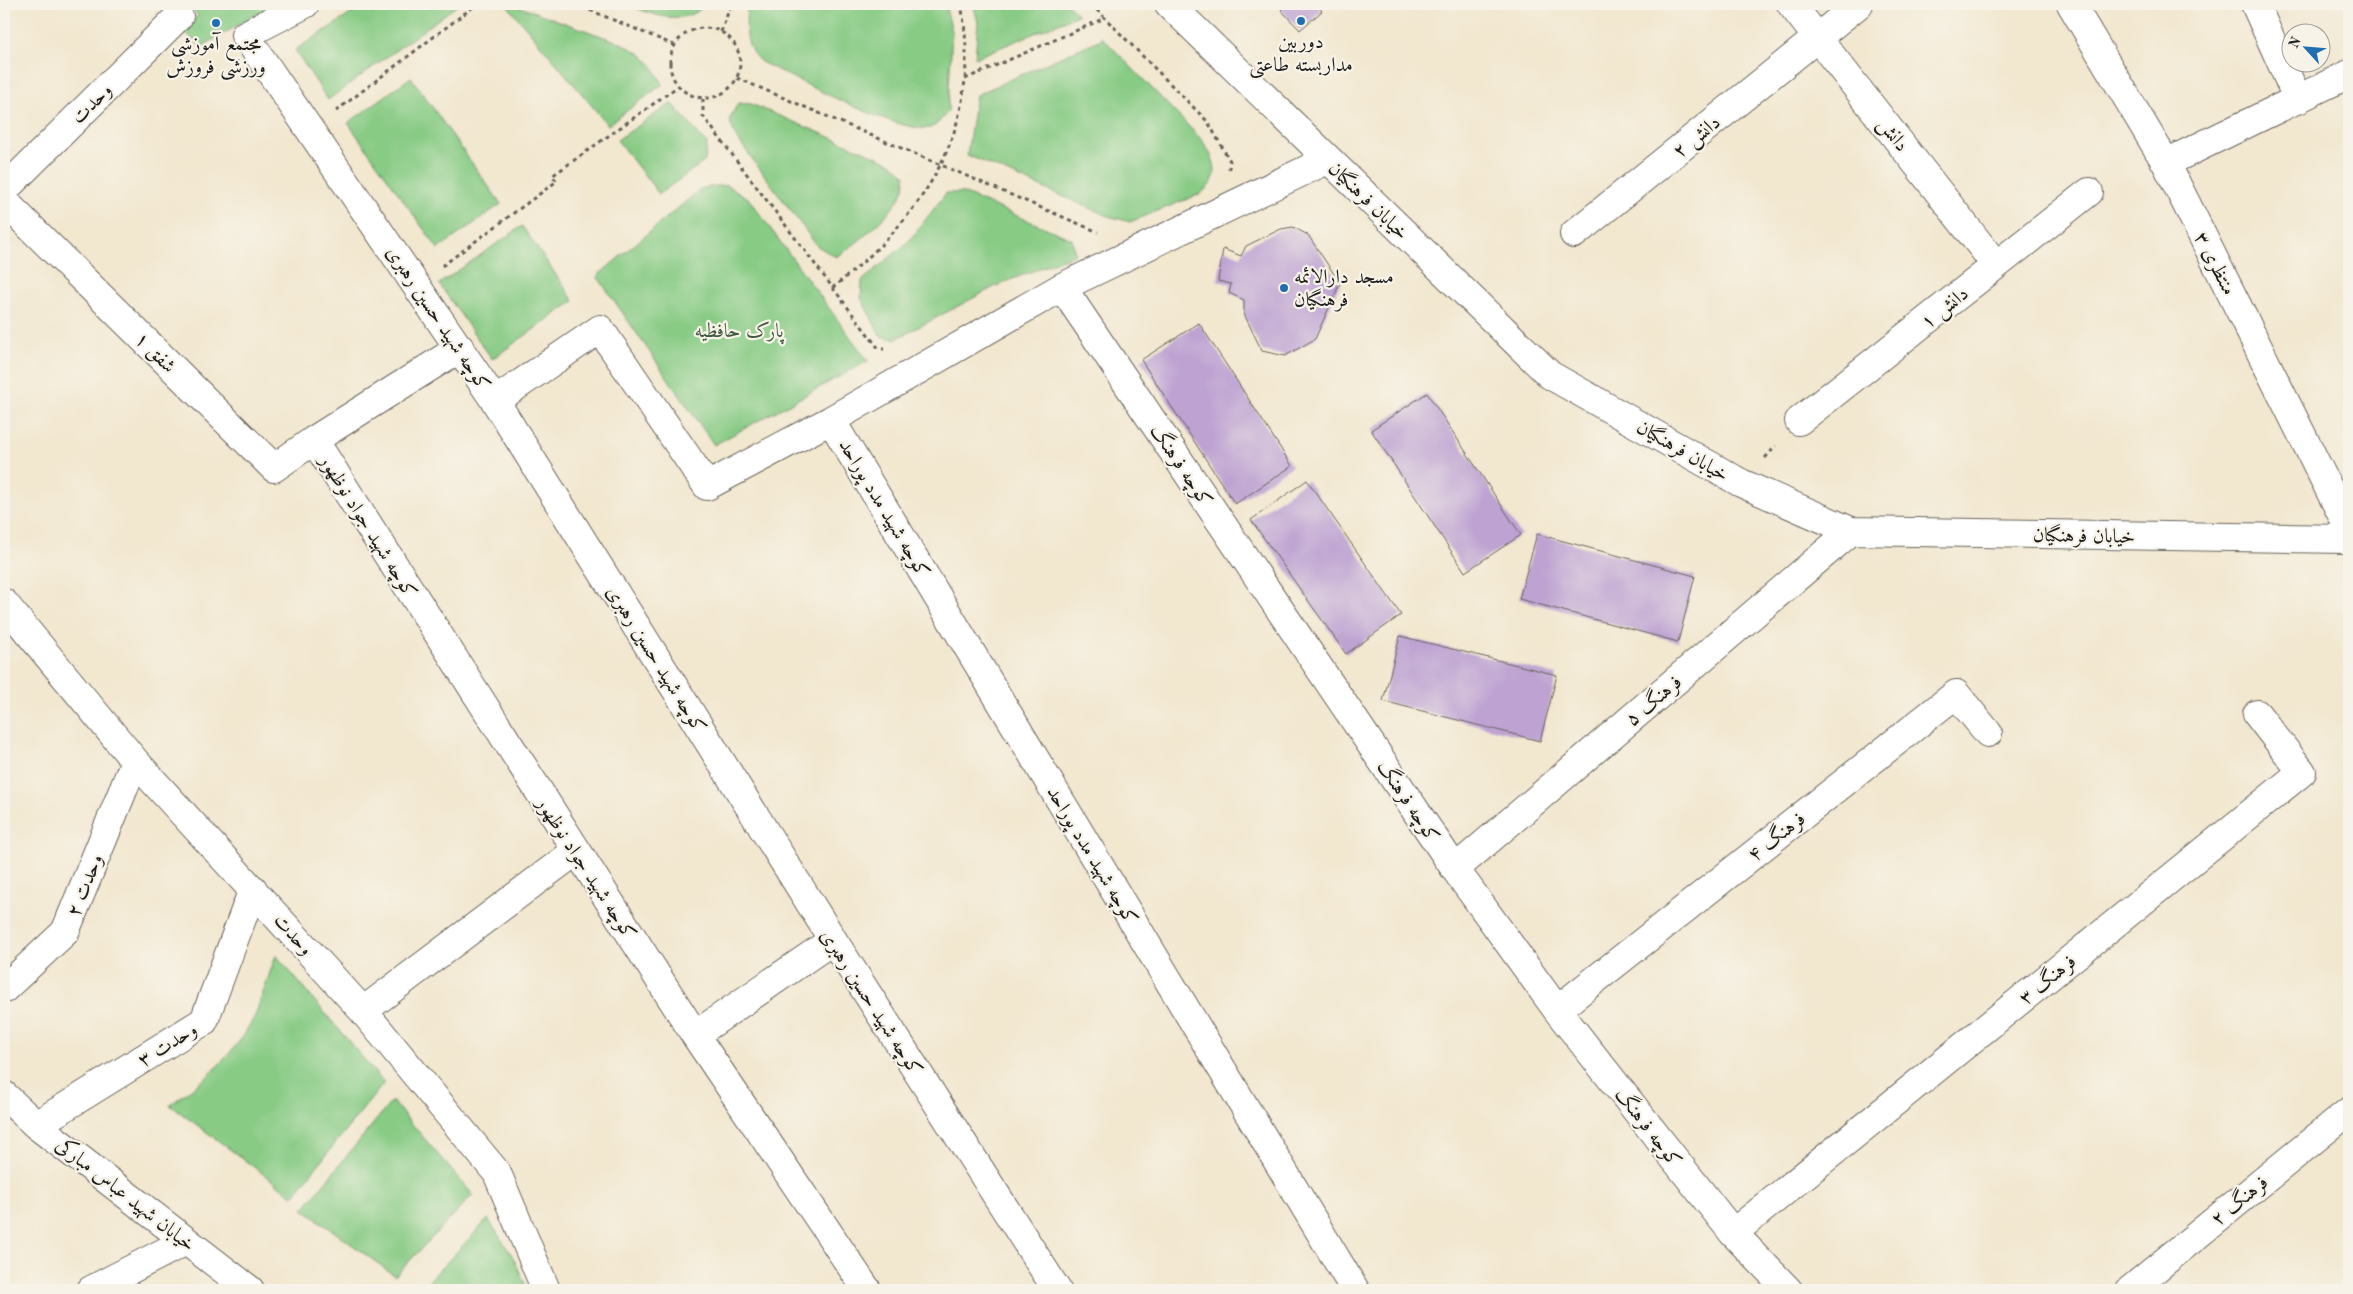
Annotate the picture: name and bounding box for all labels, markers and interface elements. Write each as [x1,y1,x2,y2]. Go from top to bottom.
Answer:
marker: دوربین مداربسته طاعتی [1295,15,1307,27]
marker: مجتمع آموزشی ورزشی فروزش [210,17,222,29]
north arrow [2280,22,2330,72]
place label: مجتمع آموزشی ورزشی فروزش [166,31,266,81]
place label: دوربین مداربسته طاعتی [1249,33,1353,79]
text: N [2287,35,2304,51]
street label: وحدت [68,80,116,128]
street label: دانش ۲ [1670,113,1726,164]
street label: دانش [1872,115,1912,157]
street label: خیابان فرهنگیان [1323,156,1414,245]
street label: منتظری ۳ [2189,229,2239,299]
street label: کوچه شهید حسین رهبری [380,243,494,396]
place label: مسجد دارالائمه فرهنگیان [1294,266,1394,312]
marker: مسجد دارالائمه فرهنگیان [1278,282,1290,294]
street label: دانش ۱ [1918,284,1974,335]
park label: پارک حافظیه [694,321,785,345]
street label: شفق ۱ [130,329,179,378]
street label: خیابان فرهنگیان [1632,415,1733,487]
street label: کوچه فرهنگ [1144,418,1219,512]
street label: کوچه شهید مدد پوراحد [832,436,933,583]
street label: کوچه شهید جواد نوظهور [312,450,420,603]
street label: خیابان فرهنگیان [2033,523,2135,549]
street label: کوچه شهید حسین رهبری [600,582,710,738]
street label: فرهنگ ۵ [1619,669,1687,731]
street label: کوچه فرهنگ [1371,754,1446,848]
street label: کوچه شهید مدد پوراحد [1040,783,1141,930]
street label: کوچه شهید جواد نوظهور [529,792,639,945]
street label: فرهنگ ۴ [1742,805,1810,867]
street label: وحدت ۲ [64,852,107,920]
street label: وحدت [269,911,316,960]
street label: کوچه شهید حسین رهبری [814,926,926,1081]
street label: فرهنگ ۳ [2013,948,2081,1010]
street label: وحدت ۳ [135,1020,201,1071]
street label: کوچه فرهنگ [1609,1082,1688,1173]
street label: خیابان شهید عباس مبارکی [51,1132,200,1257]
street label: فرهنگ ۲ [2205,1169,2273,1231]

